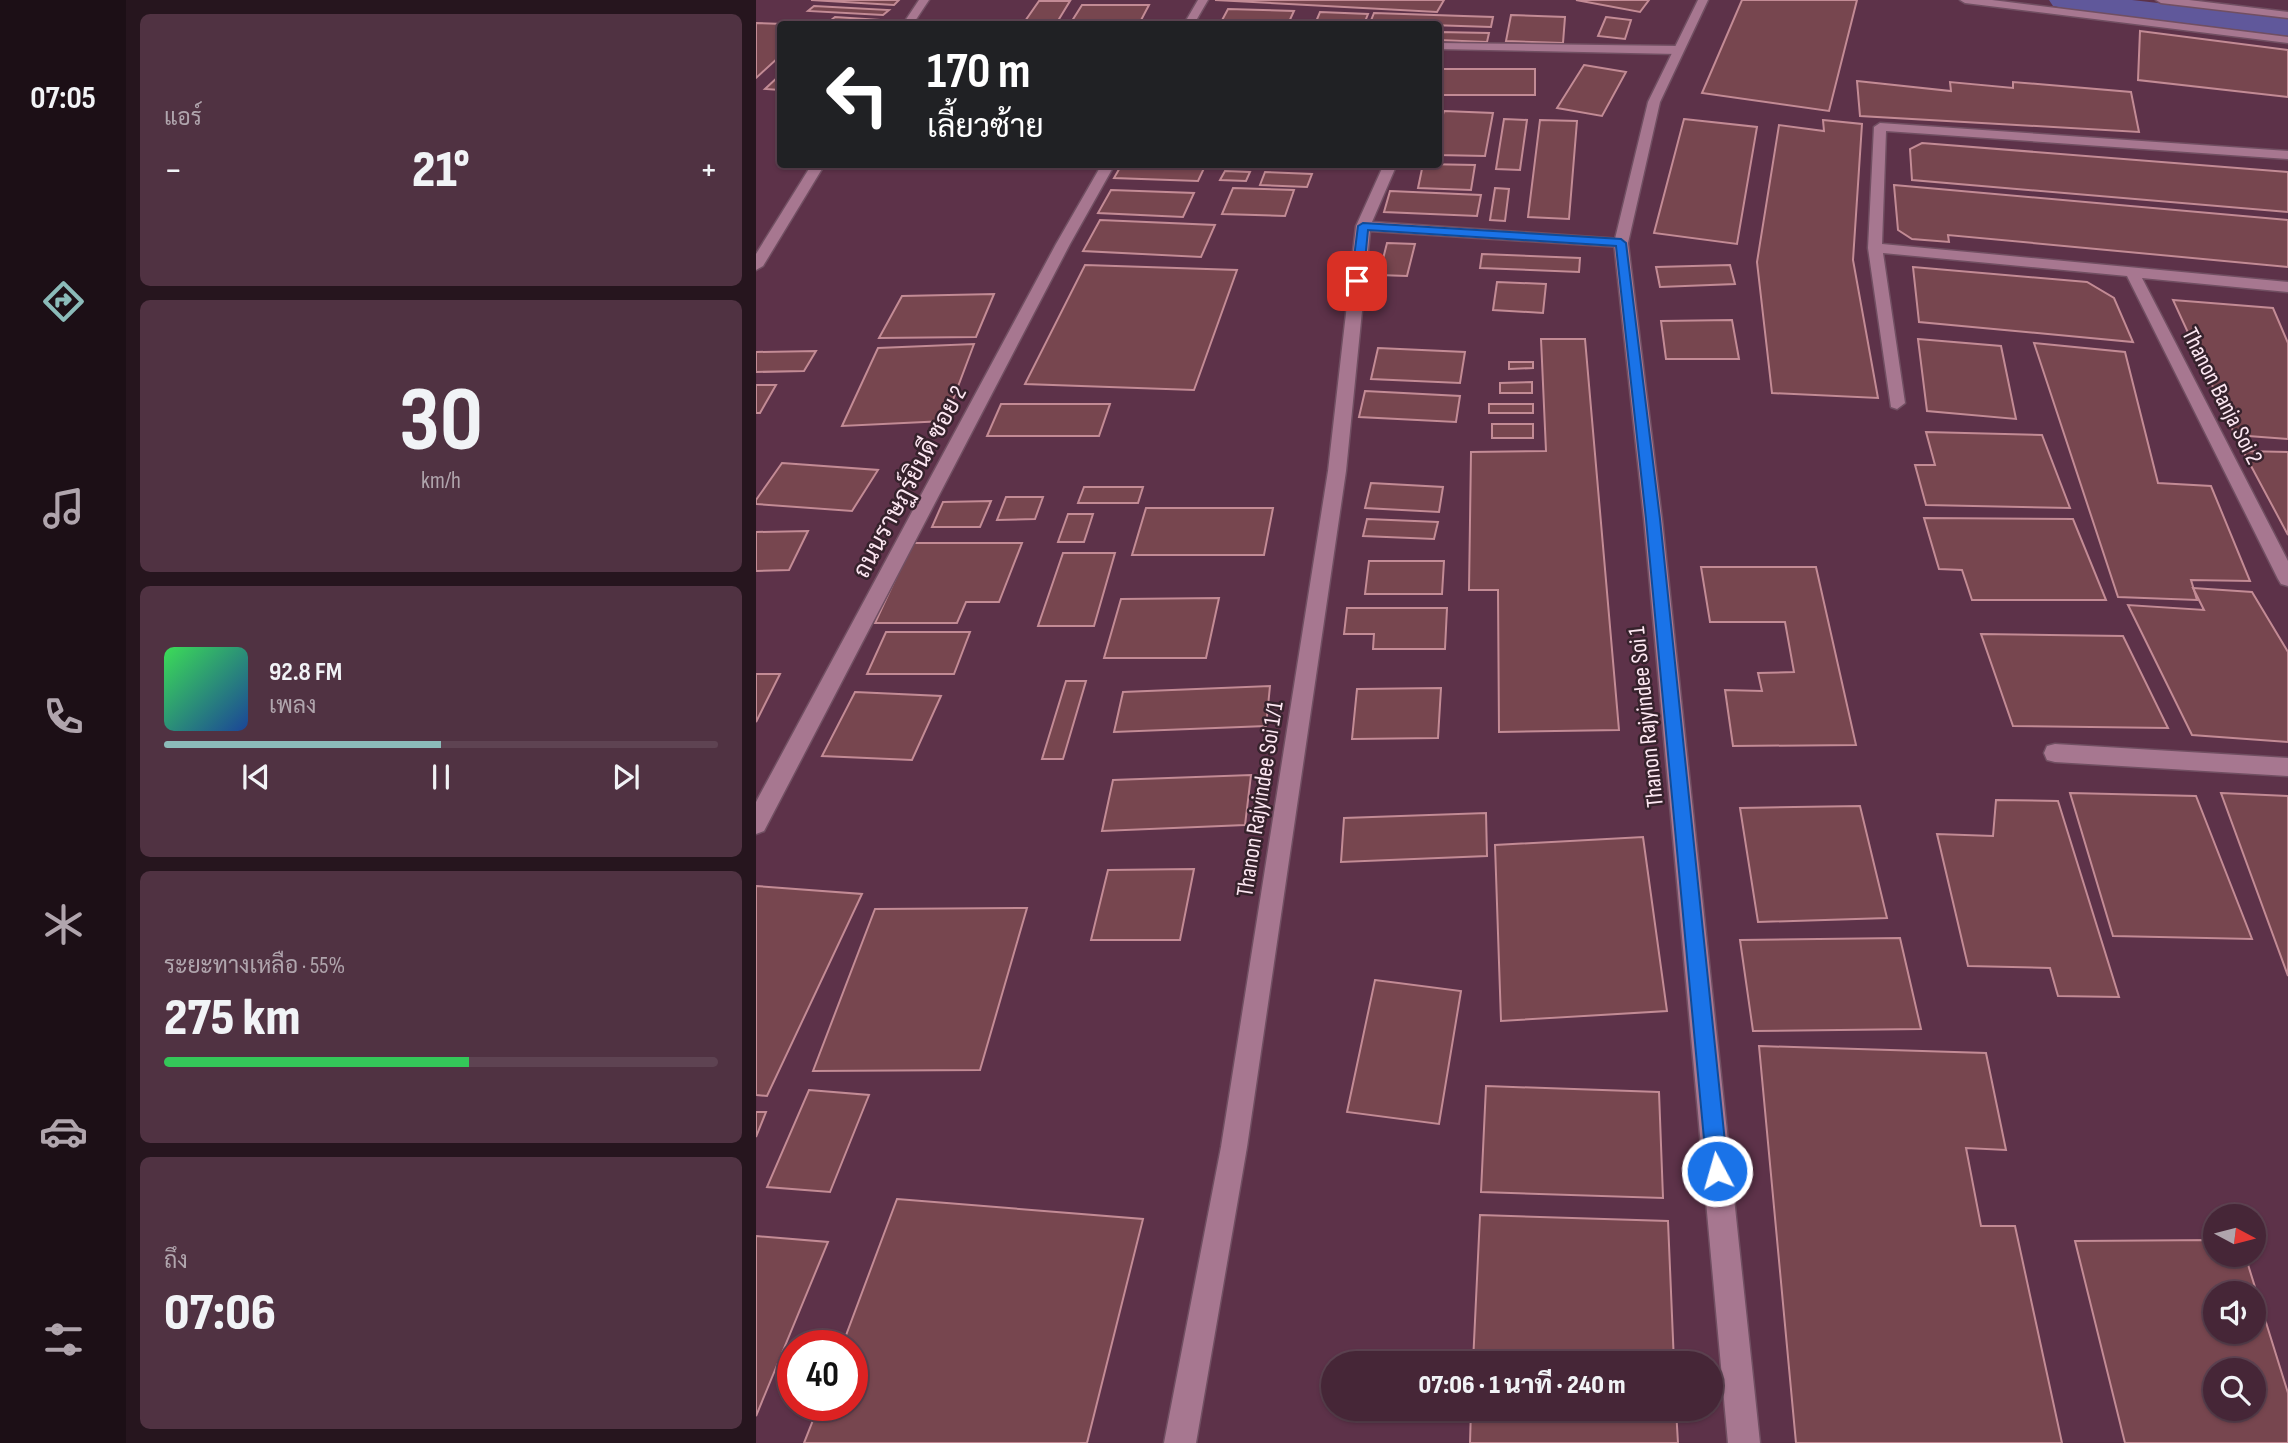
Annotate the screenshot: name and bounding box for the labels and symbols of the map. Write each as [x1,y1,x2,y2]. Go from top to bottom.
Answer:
pin [1327,251,1387,311]
street label: Thanon Banja Soi 2 [2175,323,2269,469]
street label: ถนนราษฏร์ยินดี ซอย 2 [845,380,974,584]
street label: Thanon Rajyindee Soi 1 [1622,625,1670,809]
street label: Thanon Rajyindee Soi 1/1 [1230,699,1290,899]
position arrow [1680,1134,1754,1208]
north arrow [2203,1204,2266,1267]
speed limit sign: 40 [777,1330,868,1421]

